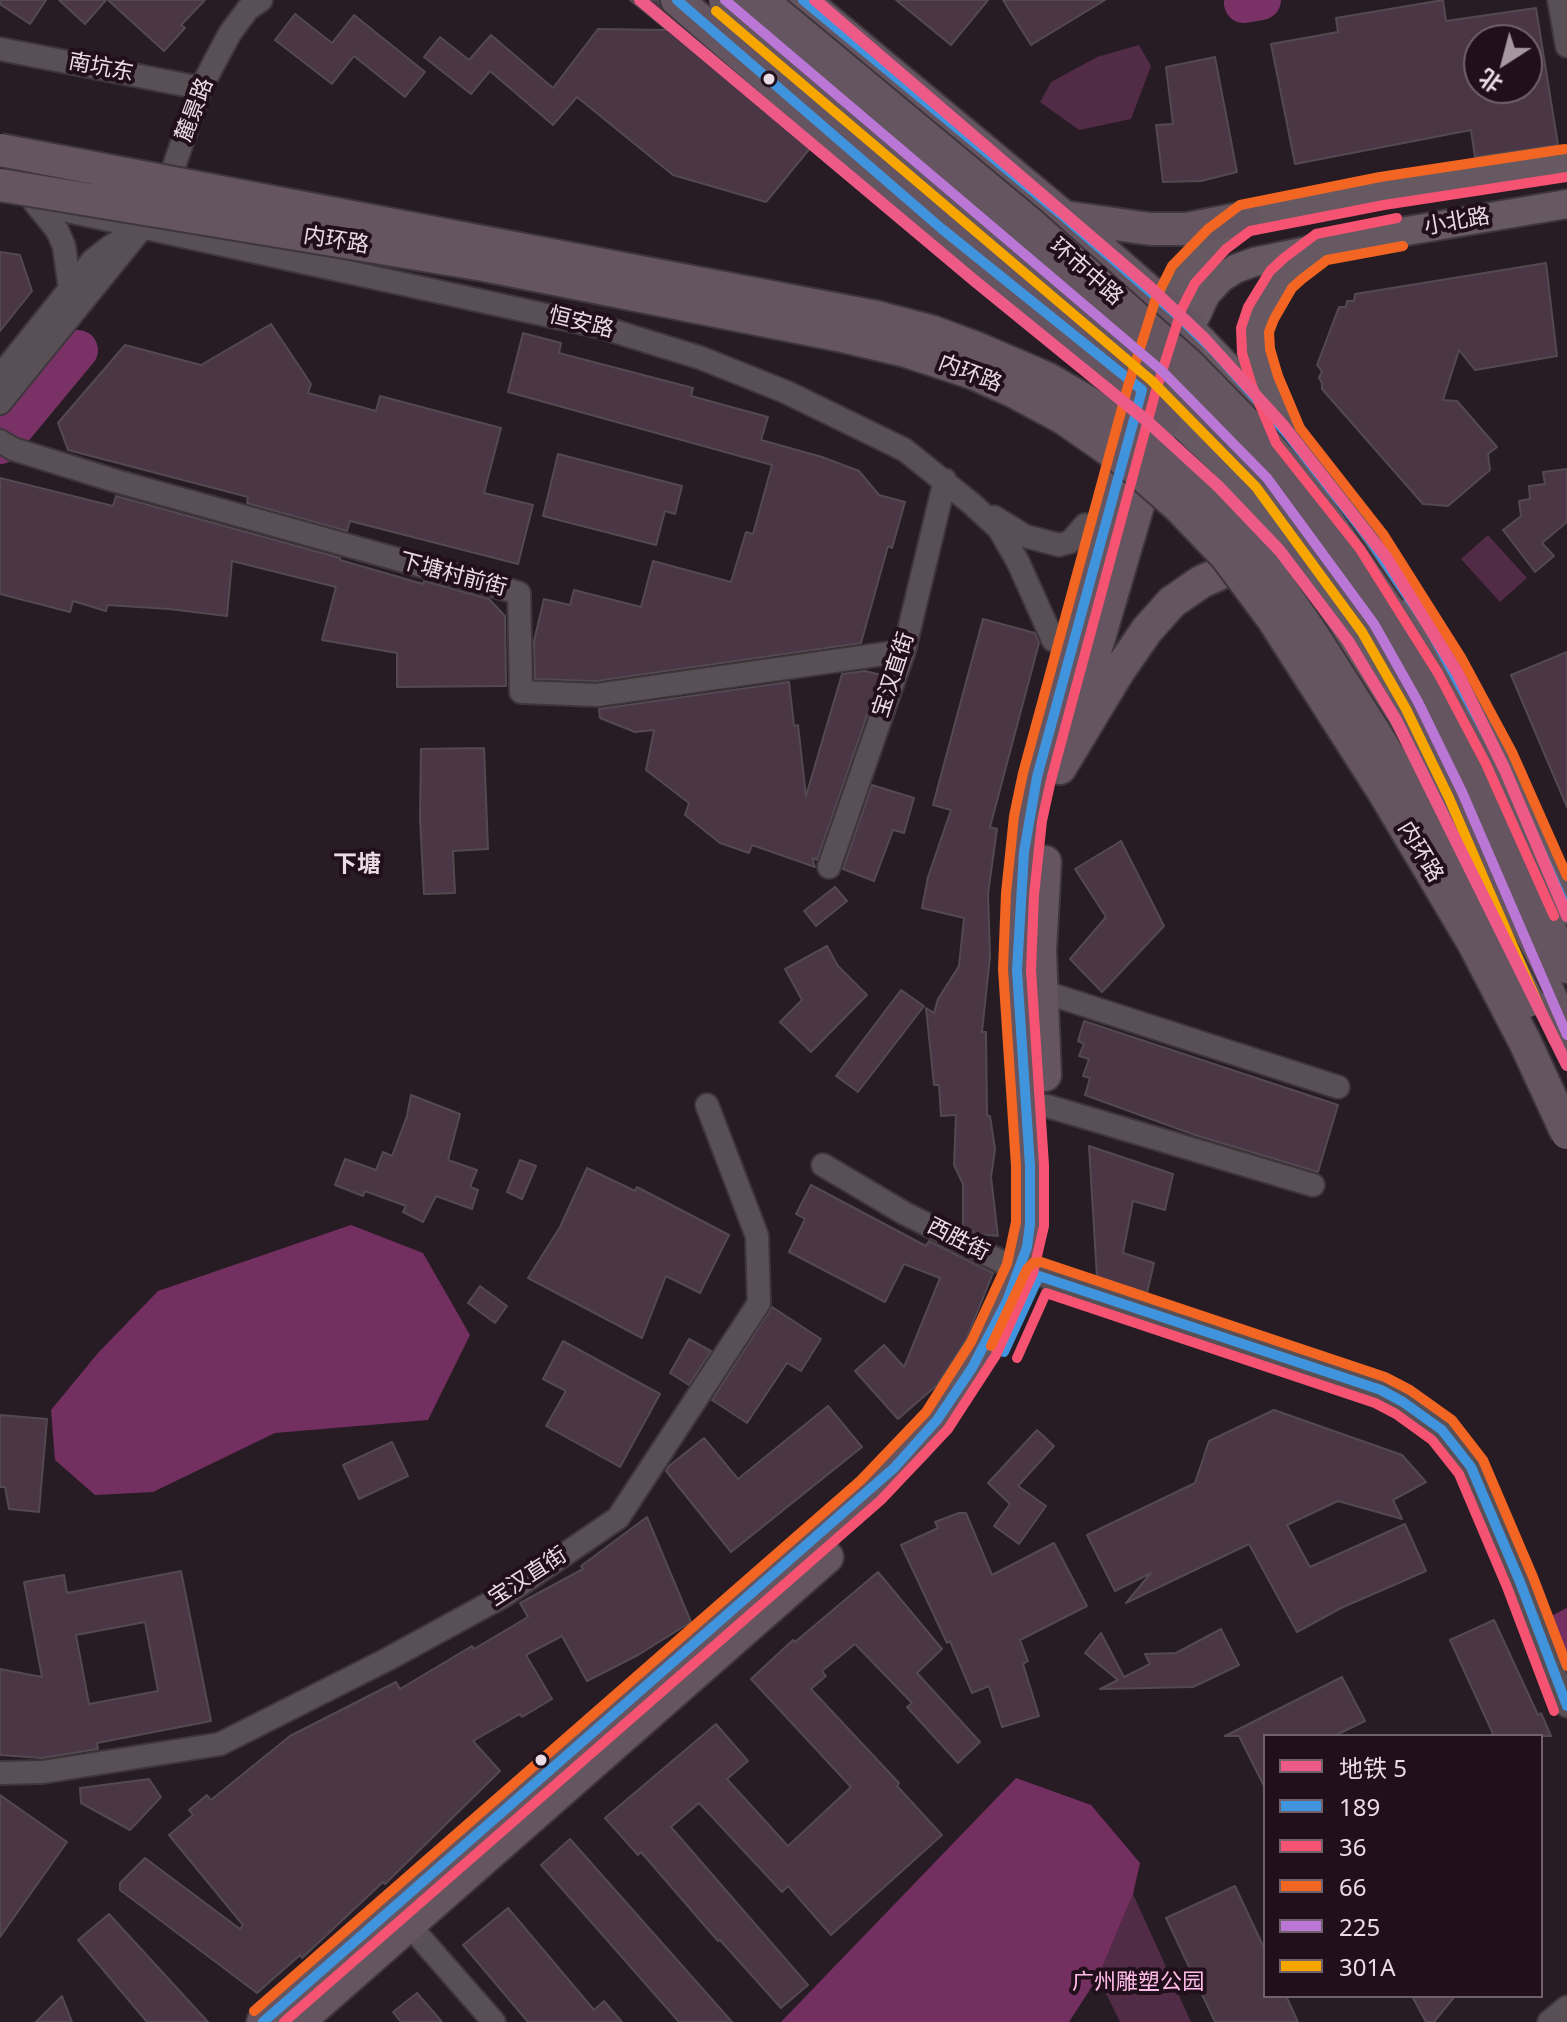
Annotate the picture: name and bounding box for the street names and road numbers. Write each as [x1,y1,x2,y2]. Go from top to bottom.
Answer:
street label: 南坑东 [66,49,136,87]
street label: 麓景路 [171,74,219,146]
street label: 小北路 [1422,203,1492,241]
street label: 内环路 [301,223,371,259]
street label: 环市中路 [1044,233,1128,311]
street label: 恒安路 [546,302,616,344]
street label: 内环路 [934,350,1006,398]
street label: 下塘村前街 [396,548,510,602]
street label: 宝汉直街 [868,629,920,721]
street label: 内环路 [1392,817,1448,887]
street label: 西胜街 [923,1213,993,1267]
street label: 宝汉直街 [484,1542,572,1612]

